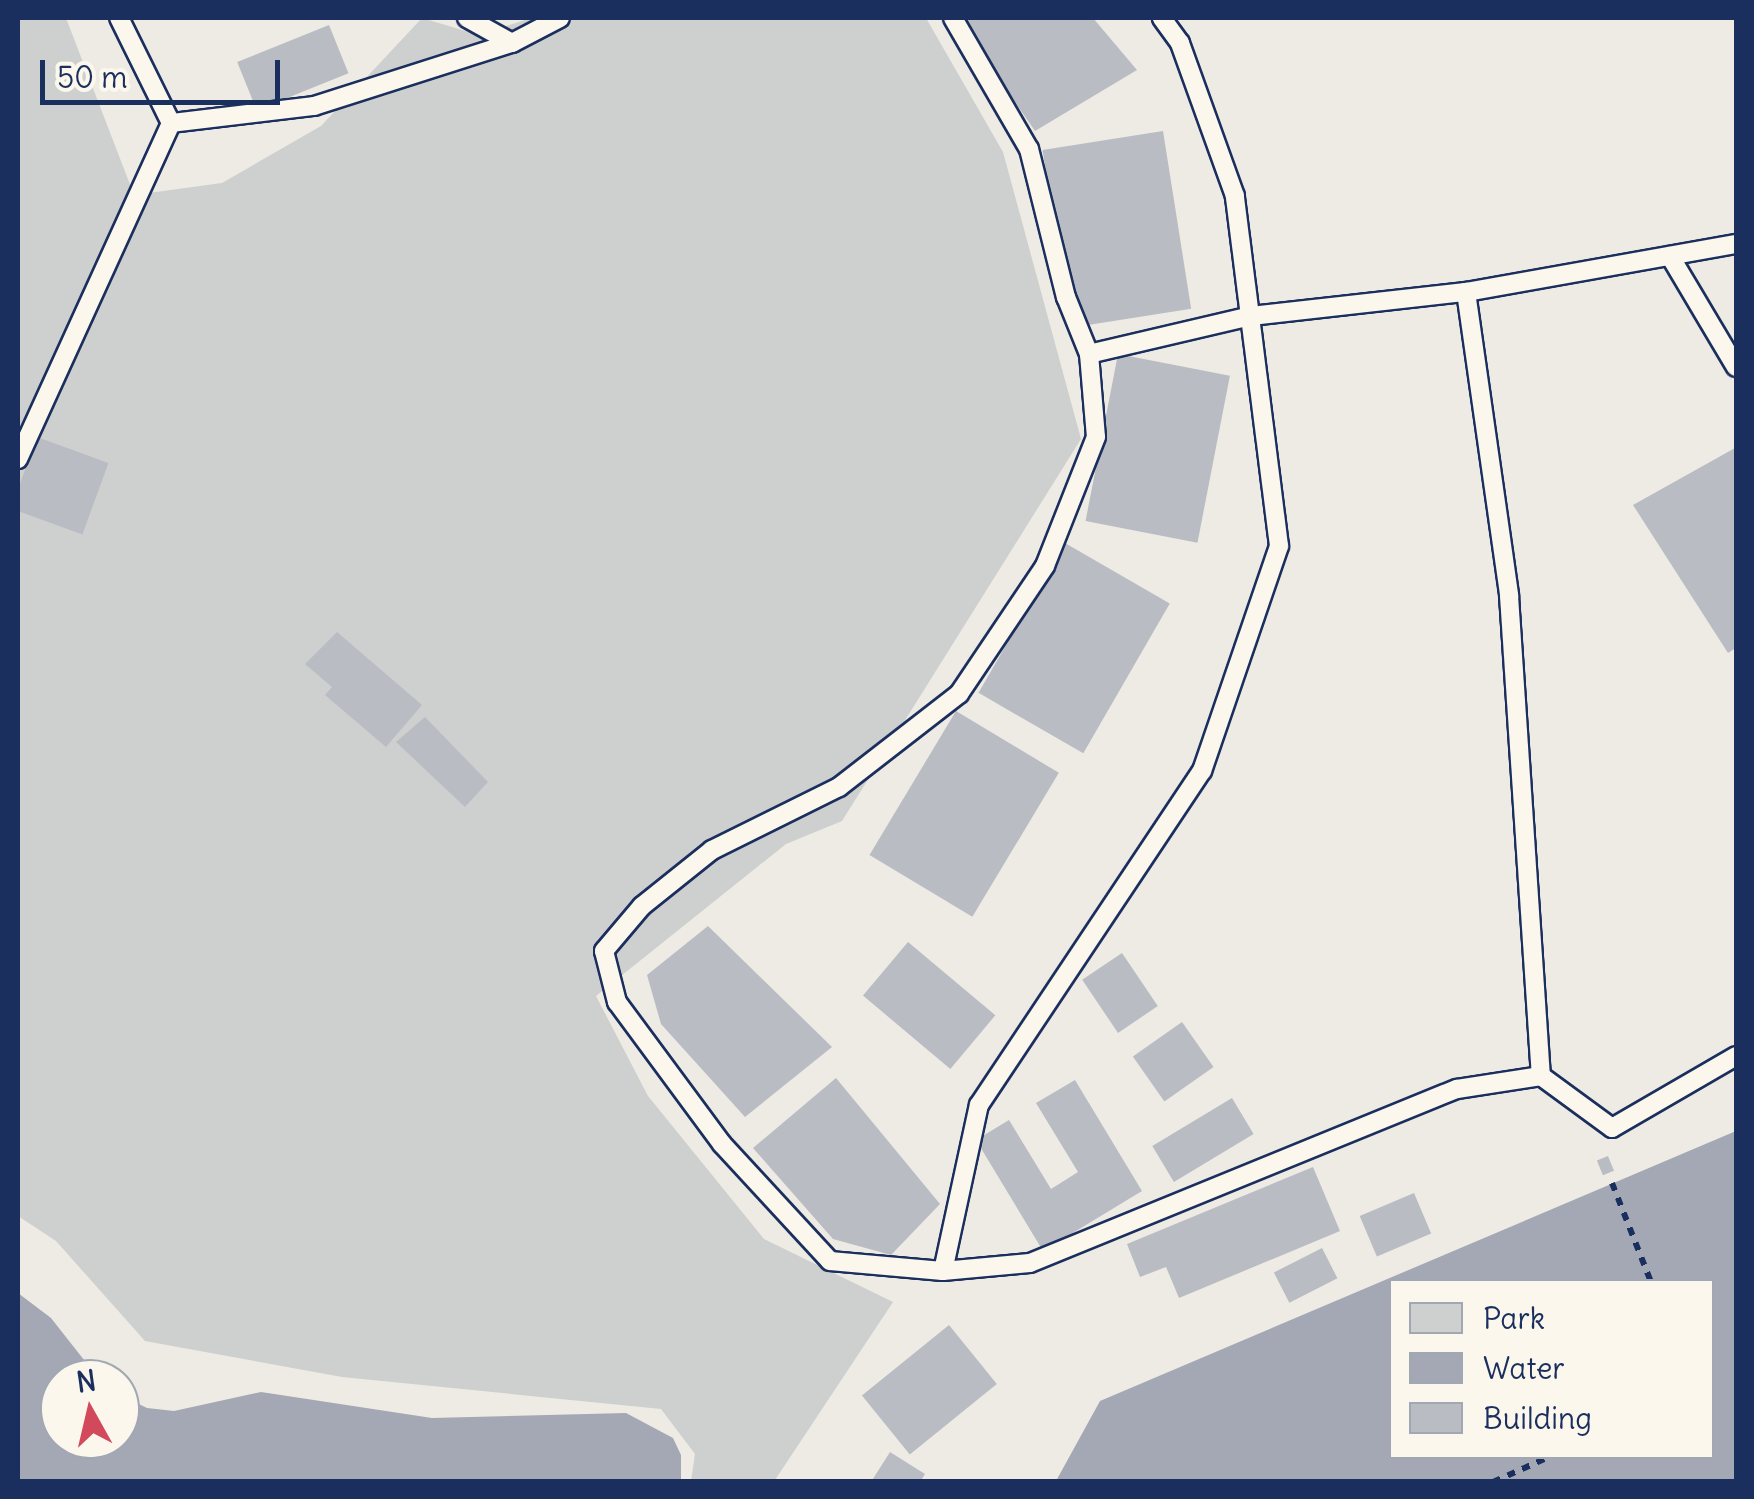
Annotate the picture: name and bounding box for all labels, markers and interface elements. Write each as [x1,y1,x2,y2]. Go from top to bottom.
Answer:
scale bar [45,40,285,102]
text: 50 m [57,58,127,96]
legend [1389,1279,1714,1459]
text: Park [1483,1299,1545,1337]
text: Water [1483,1349,1565,1387]
north arrow [40,1359,140,1459]
text: N [74,1362,98,1400]
text: Building [1483,1399,1592,1437]

